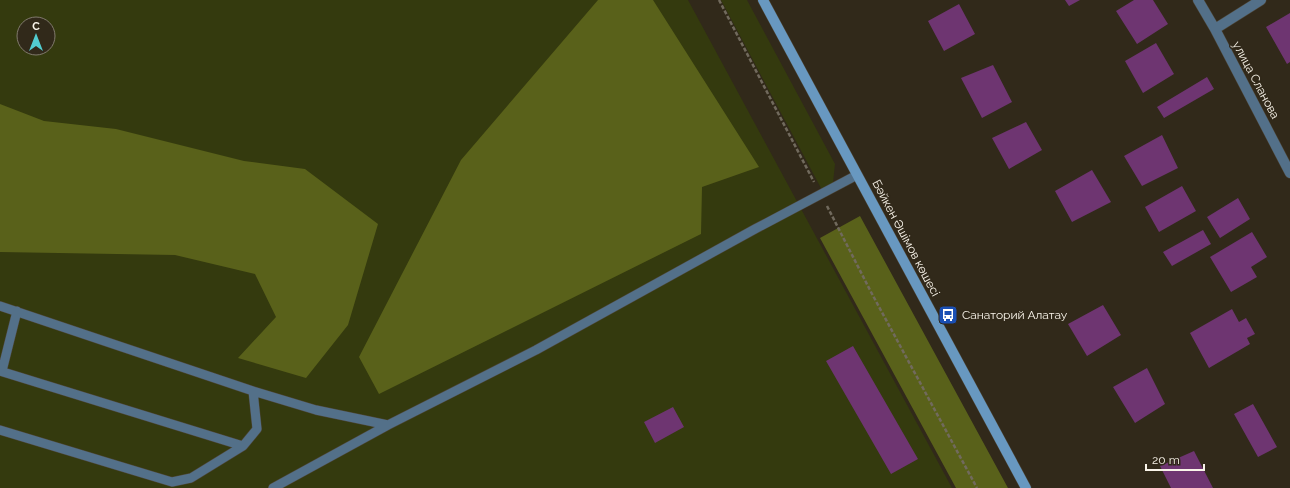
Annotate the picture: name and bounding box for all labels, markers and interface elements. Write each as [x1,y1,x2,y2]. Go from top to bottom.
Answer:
north arrow [16,16,56,56]
text: С [32,20,40,33]
street label: улица Сланова [1230,39,1282,121]
street label: Бәйкен Әшімов көшесі [869,177,943,299]
bus stop icon: Санаторий Алатау [937,304,959,326]
place label: Санаторий Алатау [962,308,1068,322]
scale bar [1146,446,1204,472]
text: 20 m [1152,453,1180,467]

